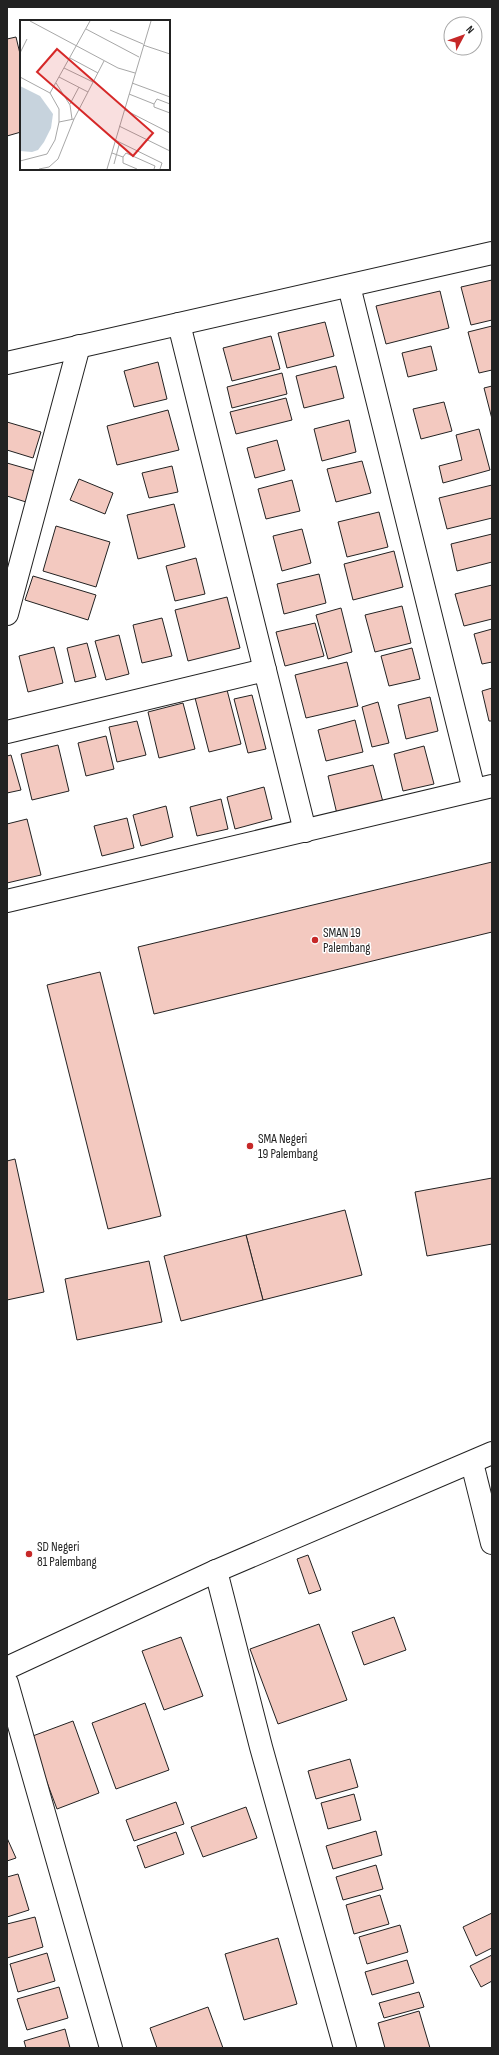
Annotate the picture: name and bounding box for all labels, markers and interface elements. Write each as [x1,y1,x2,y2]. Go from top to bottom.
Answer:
north arrow [443,16,483,56]
inset map [20,20,170,170]
text: N [463,23,477,36]
place label: SMAN 19 Palembang [323,925,370,956]
marker: SMAN 19 Palembang [310,935,320,945]
place label: SMA Negeri 19 Palembang [258,1131,318,1162]
marker: SMA Negeri 19 Palembang [245,1141,255,1151]
place label: SD Negeri 81 Palembang [37,1539,97,1570]
marker: SD Negeri 81 Palembang [24,1549,34,1559]

